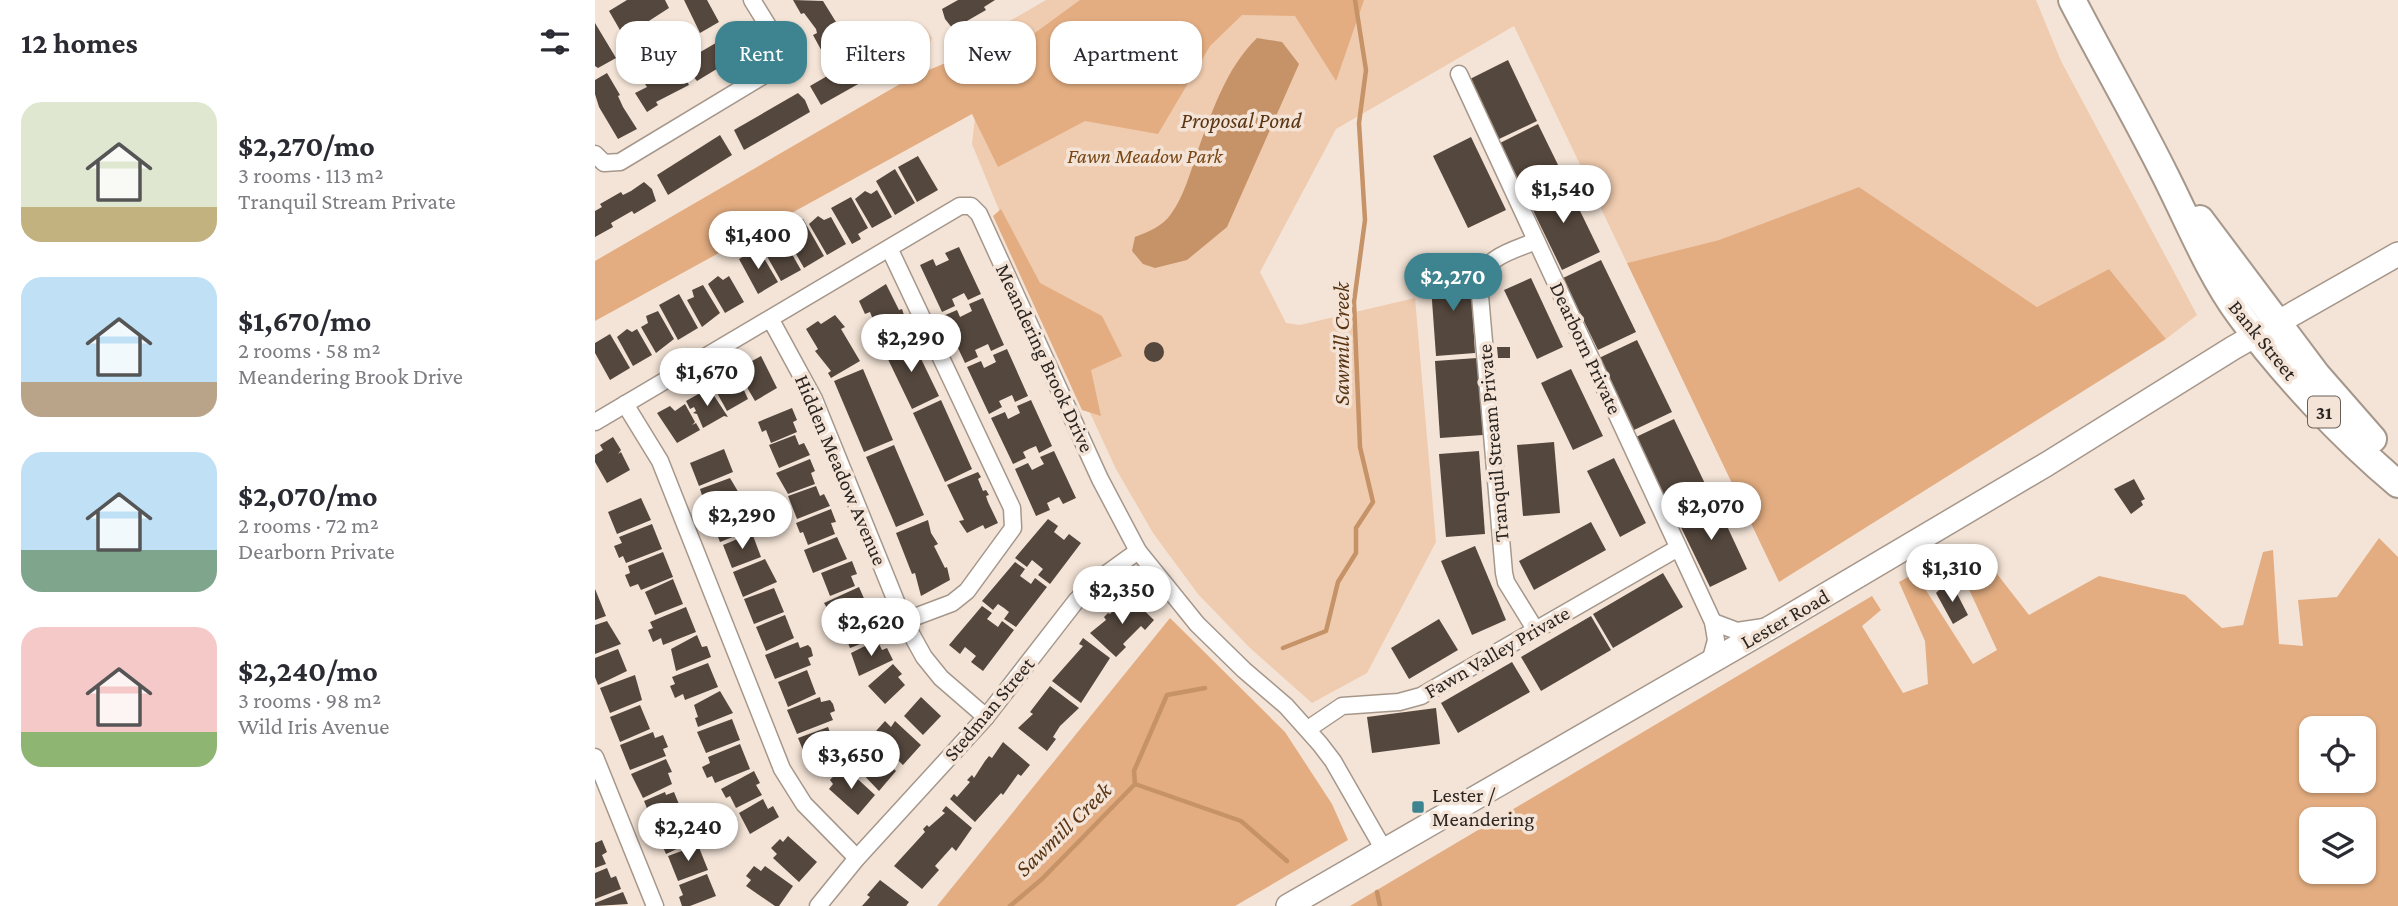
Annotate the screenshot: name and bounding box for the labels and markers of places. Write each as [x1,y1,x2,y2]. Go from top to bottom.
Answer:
pin: $1,540 [1506,166,1620,225]
pin: $1,400 [701,212,815,271]
pin: $2,270 [1396,254,1510,313]
pin: $2,290 [854,314,968,374]
pin: $1,670 [650,348,764,408]
pin: $2,070 [1654,482,1768,542]
pin: $2,290 [685,491,799,551]
pin: $1,310 [1895,544,2009,604]
pin: $2,350 [1065,566,1179,626]
pin: $2,620 [814,598,928,658]
pin: $3,650 [794,732,908,791]
place label: Lester / Meandering [1432,783,1534,831]
marker: Lester / Meandering [1410,799,1426,815]
pin: $2,240 [631,804,745,863]

